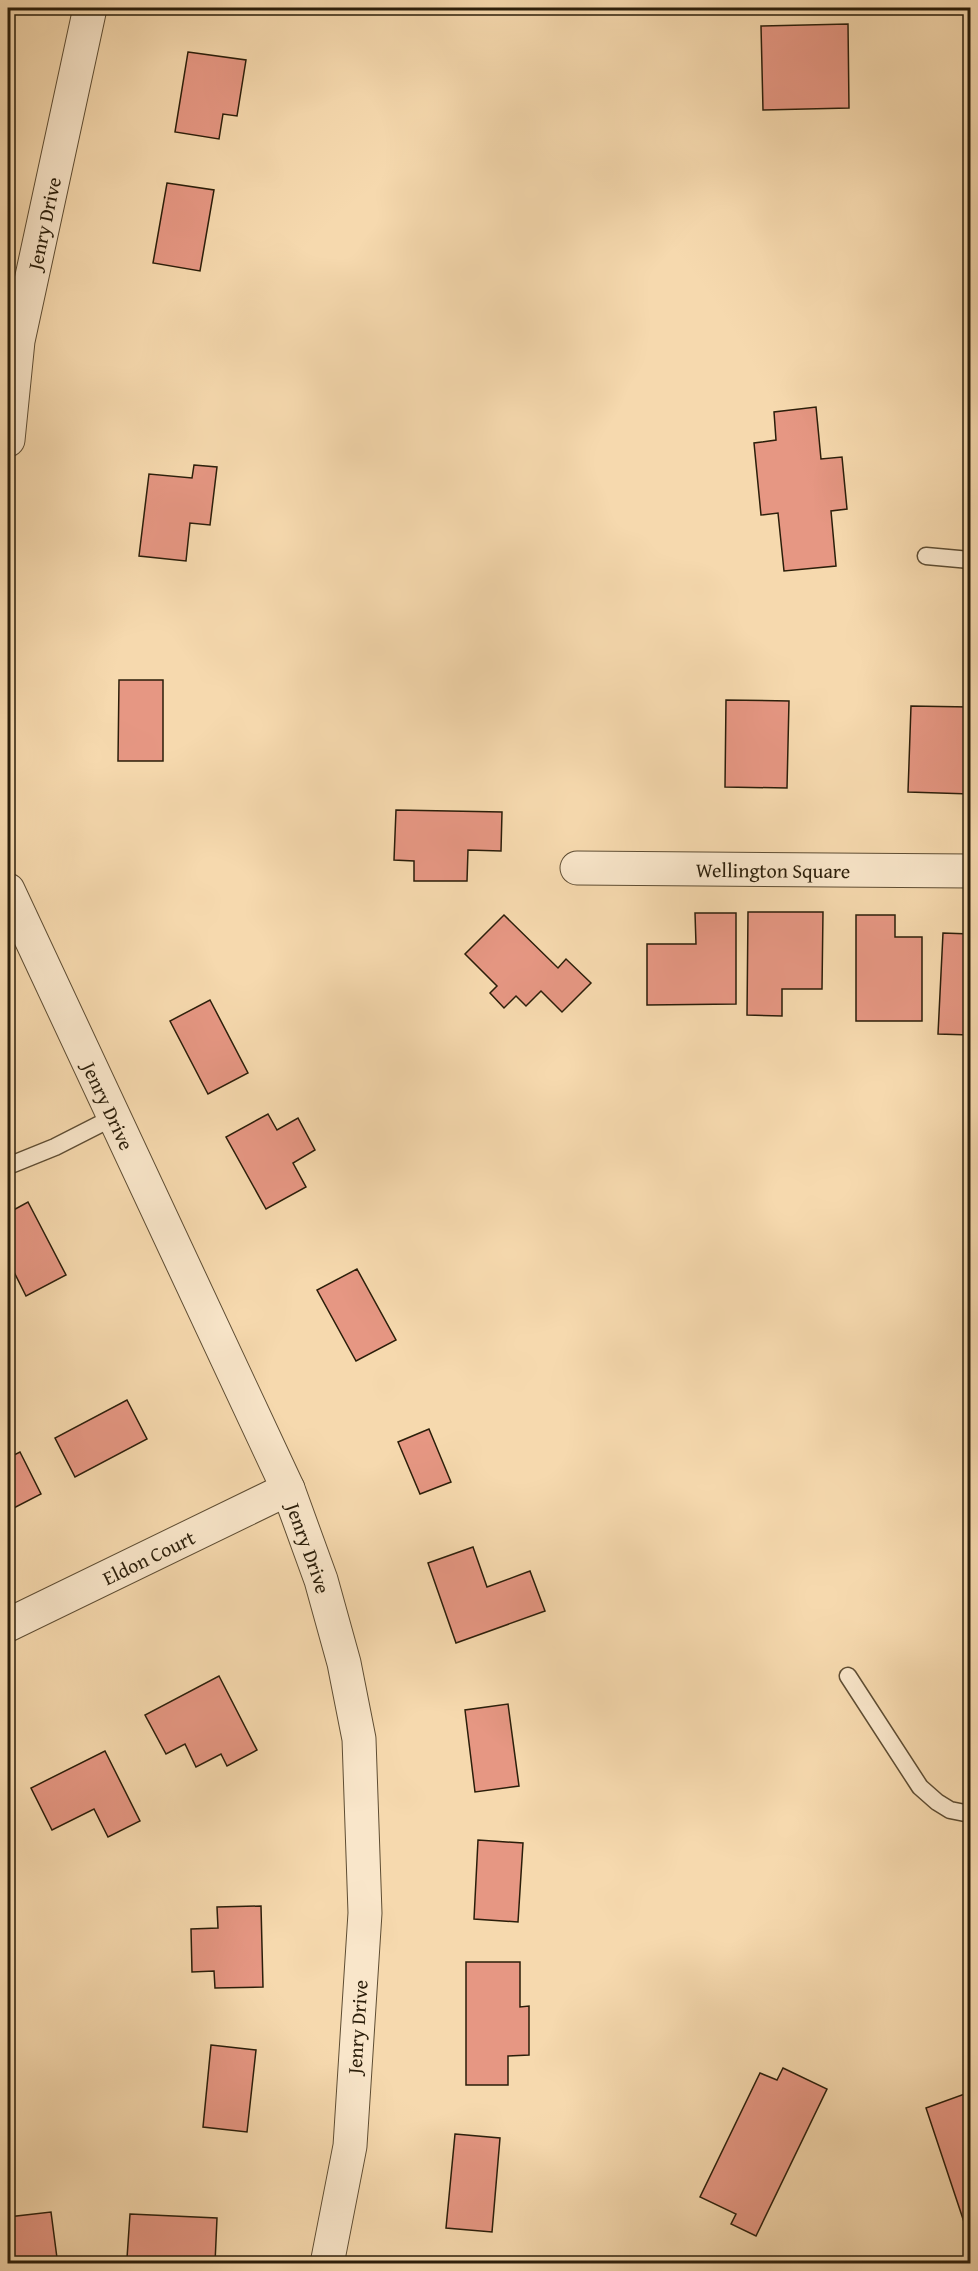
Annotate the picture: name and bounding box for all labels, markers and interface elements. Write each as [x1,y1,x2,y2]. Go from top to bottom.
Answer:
street label: Jenry Drive [19,174,68,275]
street label: Wellington Square [696,854,850,885]
street label: Jenry Drive [74,1054,142,1155]
street label: Jenry Drive [279,1496,339,1597]
street label: Eldon Court [97,1522,199,1592]
street label: Jenry Drive [339,1979,375,2078]

